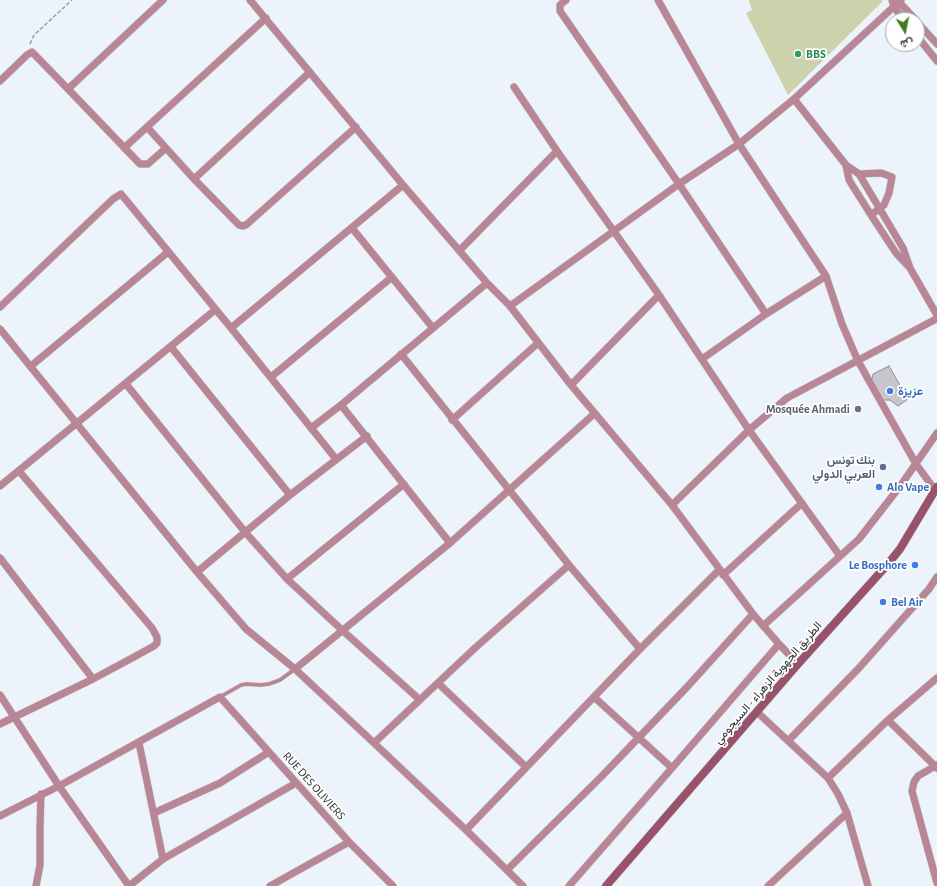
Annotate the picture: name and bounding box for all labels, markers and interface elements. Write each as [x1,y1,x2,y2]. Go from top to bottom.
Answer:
north arrow [885,12,925,52]
text: ش [900,37,914,50]
place label: BBS [806,47,826,61]
marker: BBS [793,49,803,59]
place label: عزيزة [898,384,923,398]
marker: عزيزة [885,386,895,396]
place label: Mosquée Ahmadi [766,402,850,416]
marker: Mosquée Ahmadi [853,404,863,414]
place label: بنك تونس العربي الدولي [812,453,875,481]
marker: بنك تونس العربي الدولي [878,462,888,472]
place label: Alo Vape [887,480,929,494]
marker: Alo Vape [874,482,884,492]
place label: Le Bosphore [849,558,907,572]
marker: Le Bosphore [910,560,920,570]
place label: Bel Air [891,595,923,609]
marker: Bel Air [878,597,888,607]
street label: الطريق الجهوية الزهراء - السيجومي [711,619,825,747]
street label: RUE DES OLIVIERS [280,749,348,823]

